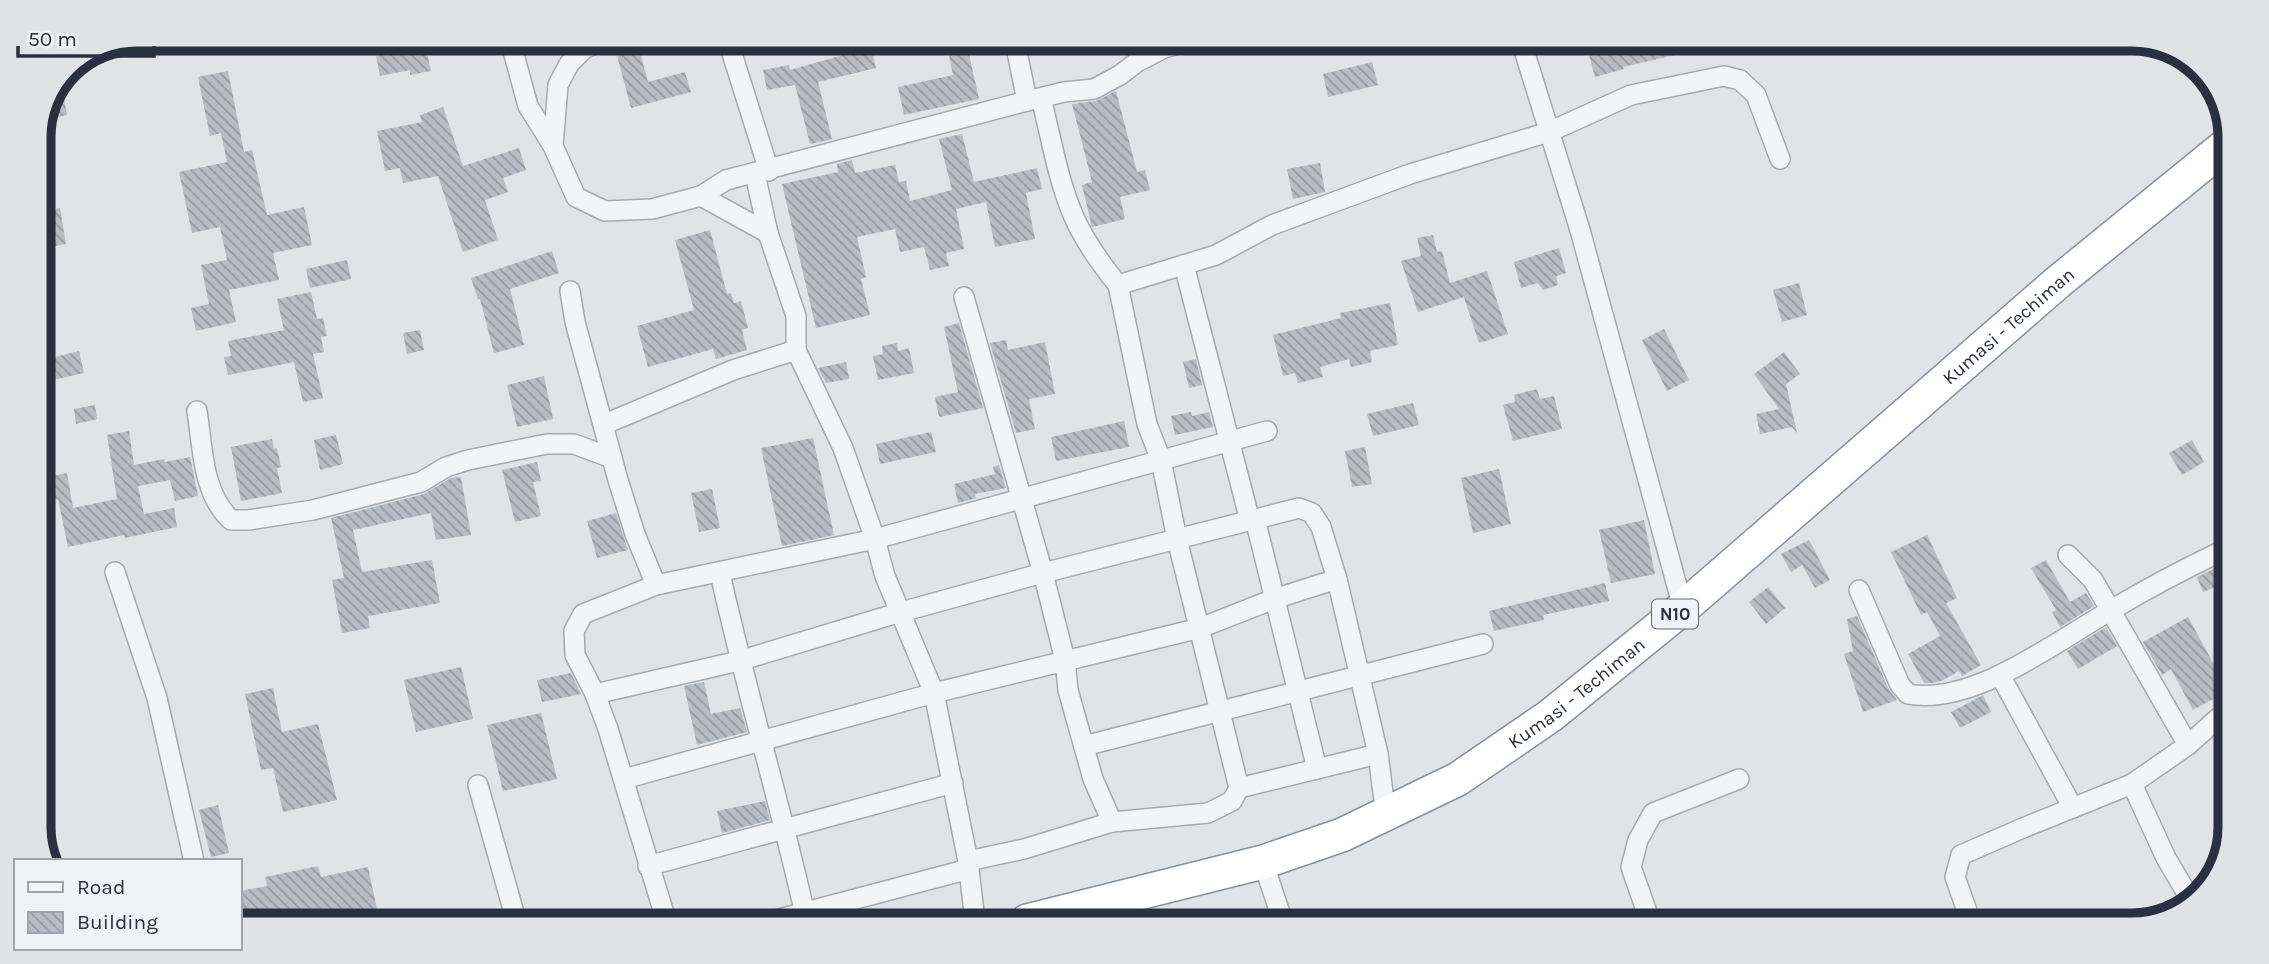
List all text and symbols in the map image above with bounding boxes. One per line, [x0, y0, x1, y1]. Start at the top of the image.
scale bar [18, 14, 154, 58]
text: 50 m [28, 27, 77, 51]
street label: Kumasi - Techiman [1938, 263, 2079, 389]
road number: N10 [1652, 600, 1698, 628]
street label: Kumasi - Techiman [1504, 634, 1650, 753]
legend [14, 859, 242, 950]
text: Road [77, 875, 125, 899]
text: Building [77, 910, 158, 934]

